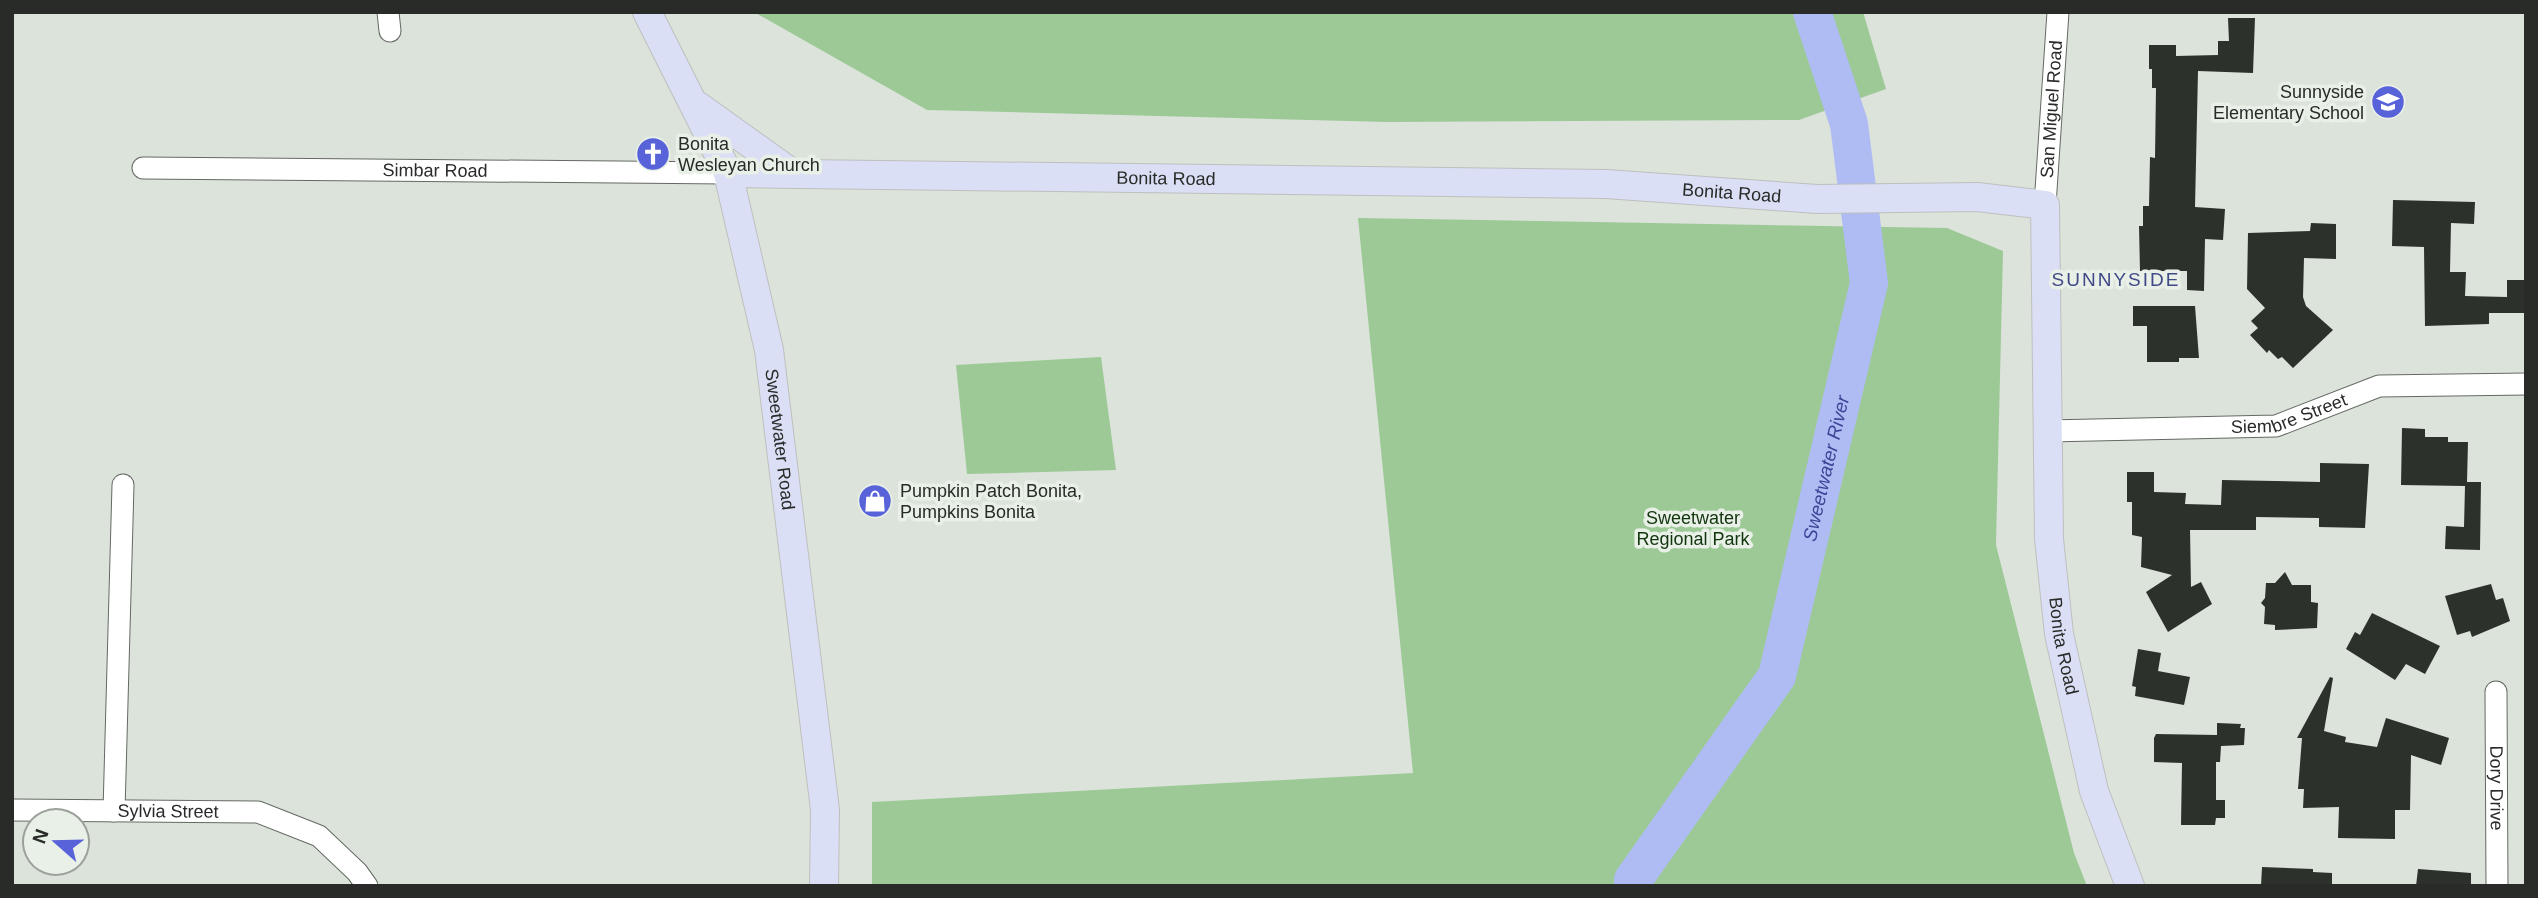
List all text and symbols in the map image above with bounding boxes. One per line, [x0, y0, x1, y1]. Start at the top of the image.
street label: San Miguel Road [2037, 40, 2066, 179]
place label: Sunnyside Elementary School [2213, 82, 2364, 123]
school or university icon: Sunnyside Elementary School [2369, 83, 2407, 121]
place label: Bonita Wesleyan Church [678, 134, 820, 175]
church icon: Bonita Wesleyan Church [634, 135, 672, 173]
street label: Simbar Road [382, 160, 488, 181]
street label: Bonita Road [1116, 168, 1216, 189]
street label: Bonita Road [1681, 179, 1782, 206]
district label: SUNNYSIDE [2052, 269, 2180, 290]
street label: Sweetwater Road [761, 368, 798, 511]
street label: Siembre Street [2231, 390, 2350, 437]
water label: Sweetwater River [1799, 393, 1853, 543]
place label: Pumpkin Patch Bonita, Pumpkins Bonita [900, 481, 1082, 522]
shop icon: Pumpkin Patch Bonita, Pumpkins Bonita [856, 482, 894, 520]
park label: Sweetwater Regional Park [1636, 508, 1751, 549]
street label: Bonita Road [2045, 596, 2082, 697]
street label: Dory Drive [2486, 745, 2507, 831]
street label: Sylvia Street [117, 801, 219, 822]
north arrow [21, 807, 91, 877]
text: N [28, 826, 53, 846]

